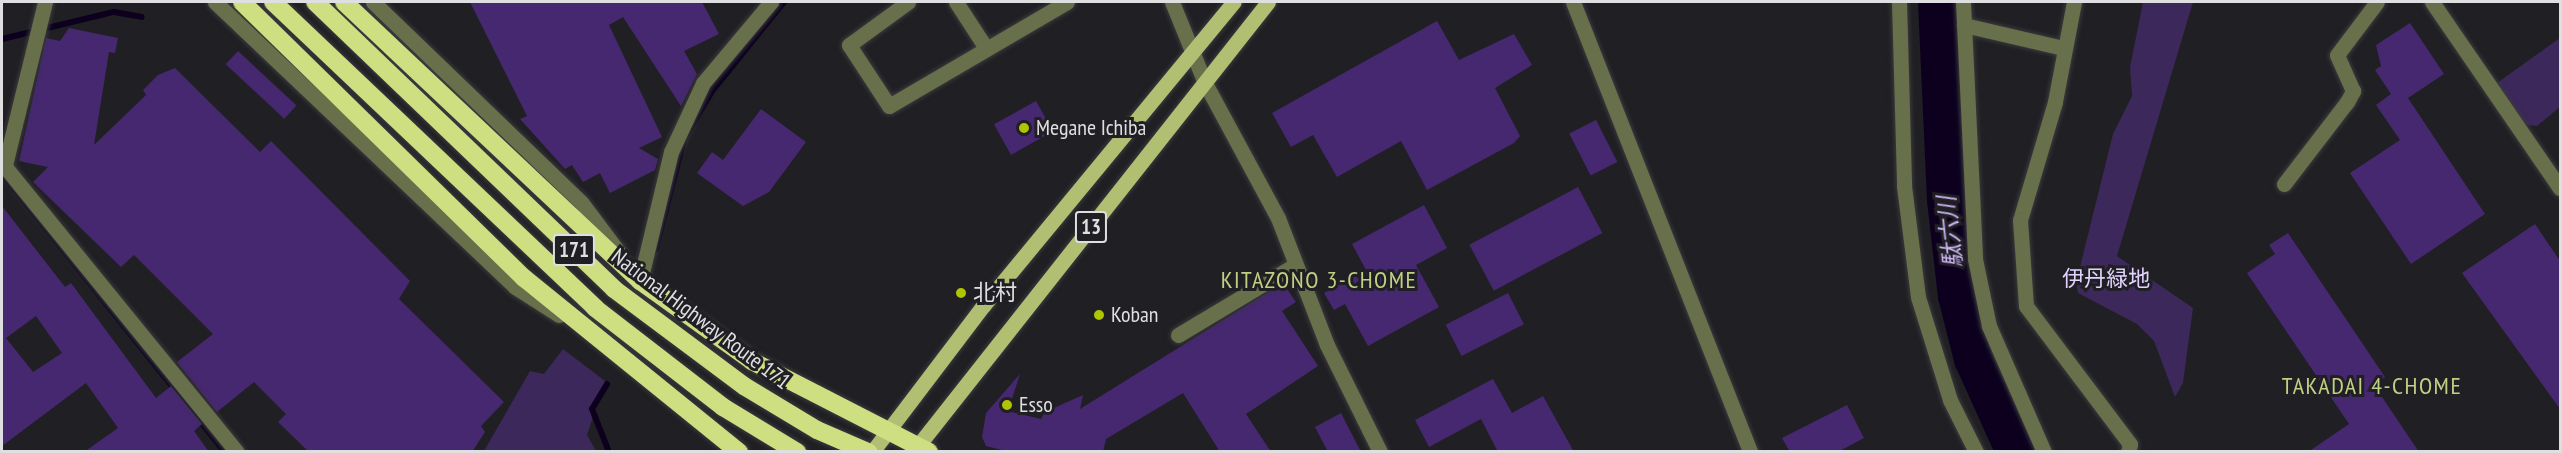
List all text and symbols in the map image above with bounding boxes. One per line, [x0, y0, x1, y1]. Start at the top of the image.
place label: Megane Ichiba [1036, 115, 1146, 141]
marker: Megane Ichiba [1017, 121, 1031, 135]
water label: 駄六川 [1932, 195, 1968, 269]
road number: 13 [1074, 209, 1108, 245]
road number: 171 [552, 232, 596, 268]
street label: National Highway Route 171 [606, 243, 796, 395]
district label: KITAZONO 3-CHOME [1221, 266, 1417, 294]
park label: 伊丹緑地 [2062, 266, 2150, 292]
place label: 北村 [973, 280, 1017, 306]
marker: 北村 [954, 286, 968, 300]
place label: Koban [1111, 302, 1158, 328]
marker: Koban [1092, 308, 1106, 322]
district label: TAKADAI 4-CHOME [2282, 372, 2462, 400]
place label: Esso [1019, 392, 1053, 418]
marker: Esso [1000, 398, 1014, 412]

